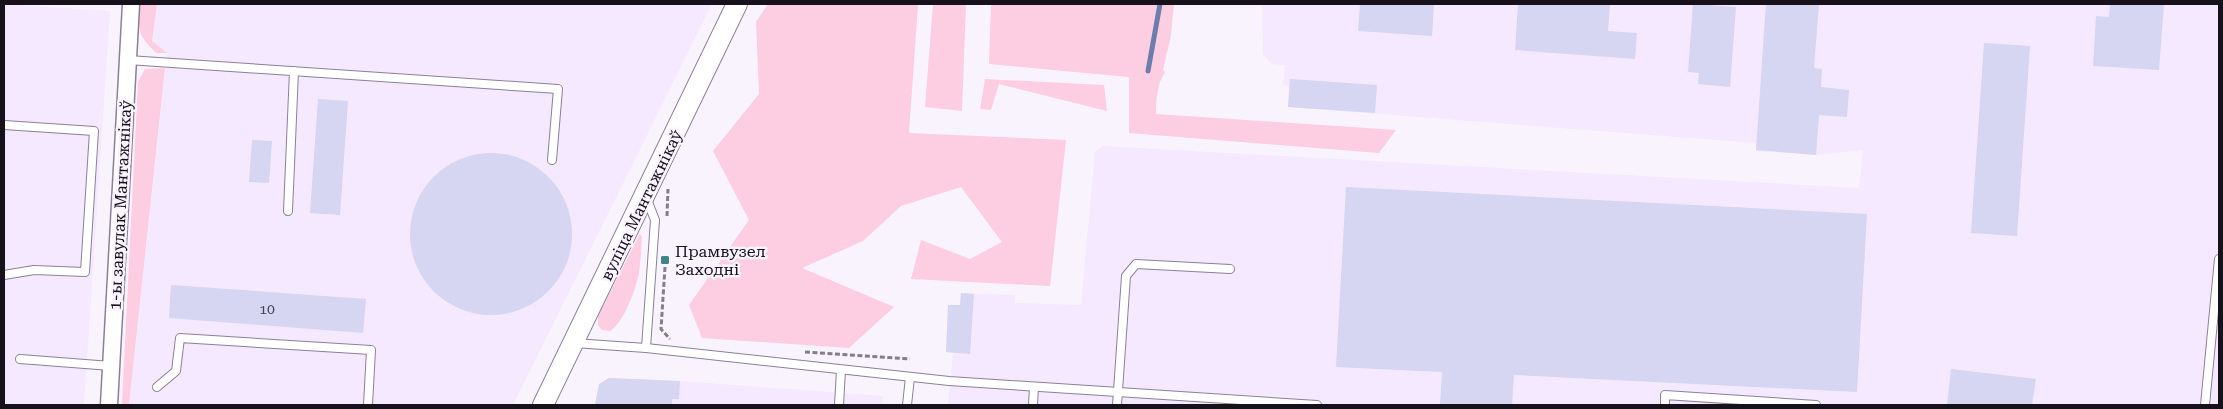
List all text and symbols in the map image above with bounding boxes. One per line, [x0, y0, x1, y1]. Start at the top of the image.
street label: 1-ы завулак Мантажнікаў [106, 99, 136, 311]
street label: вуліца Мантажнікаў [597, 126, 686, 284]
place label: Прамвузел Заходні [675, 242, 766, 279]
marker: Прамвузел Заходні [659, 254, 671, 266]
house number: 10 [259, 301, 275, 317]

